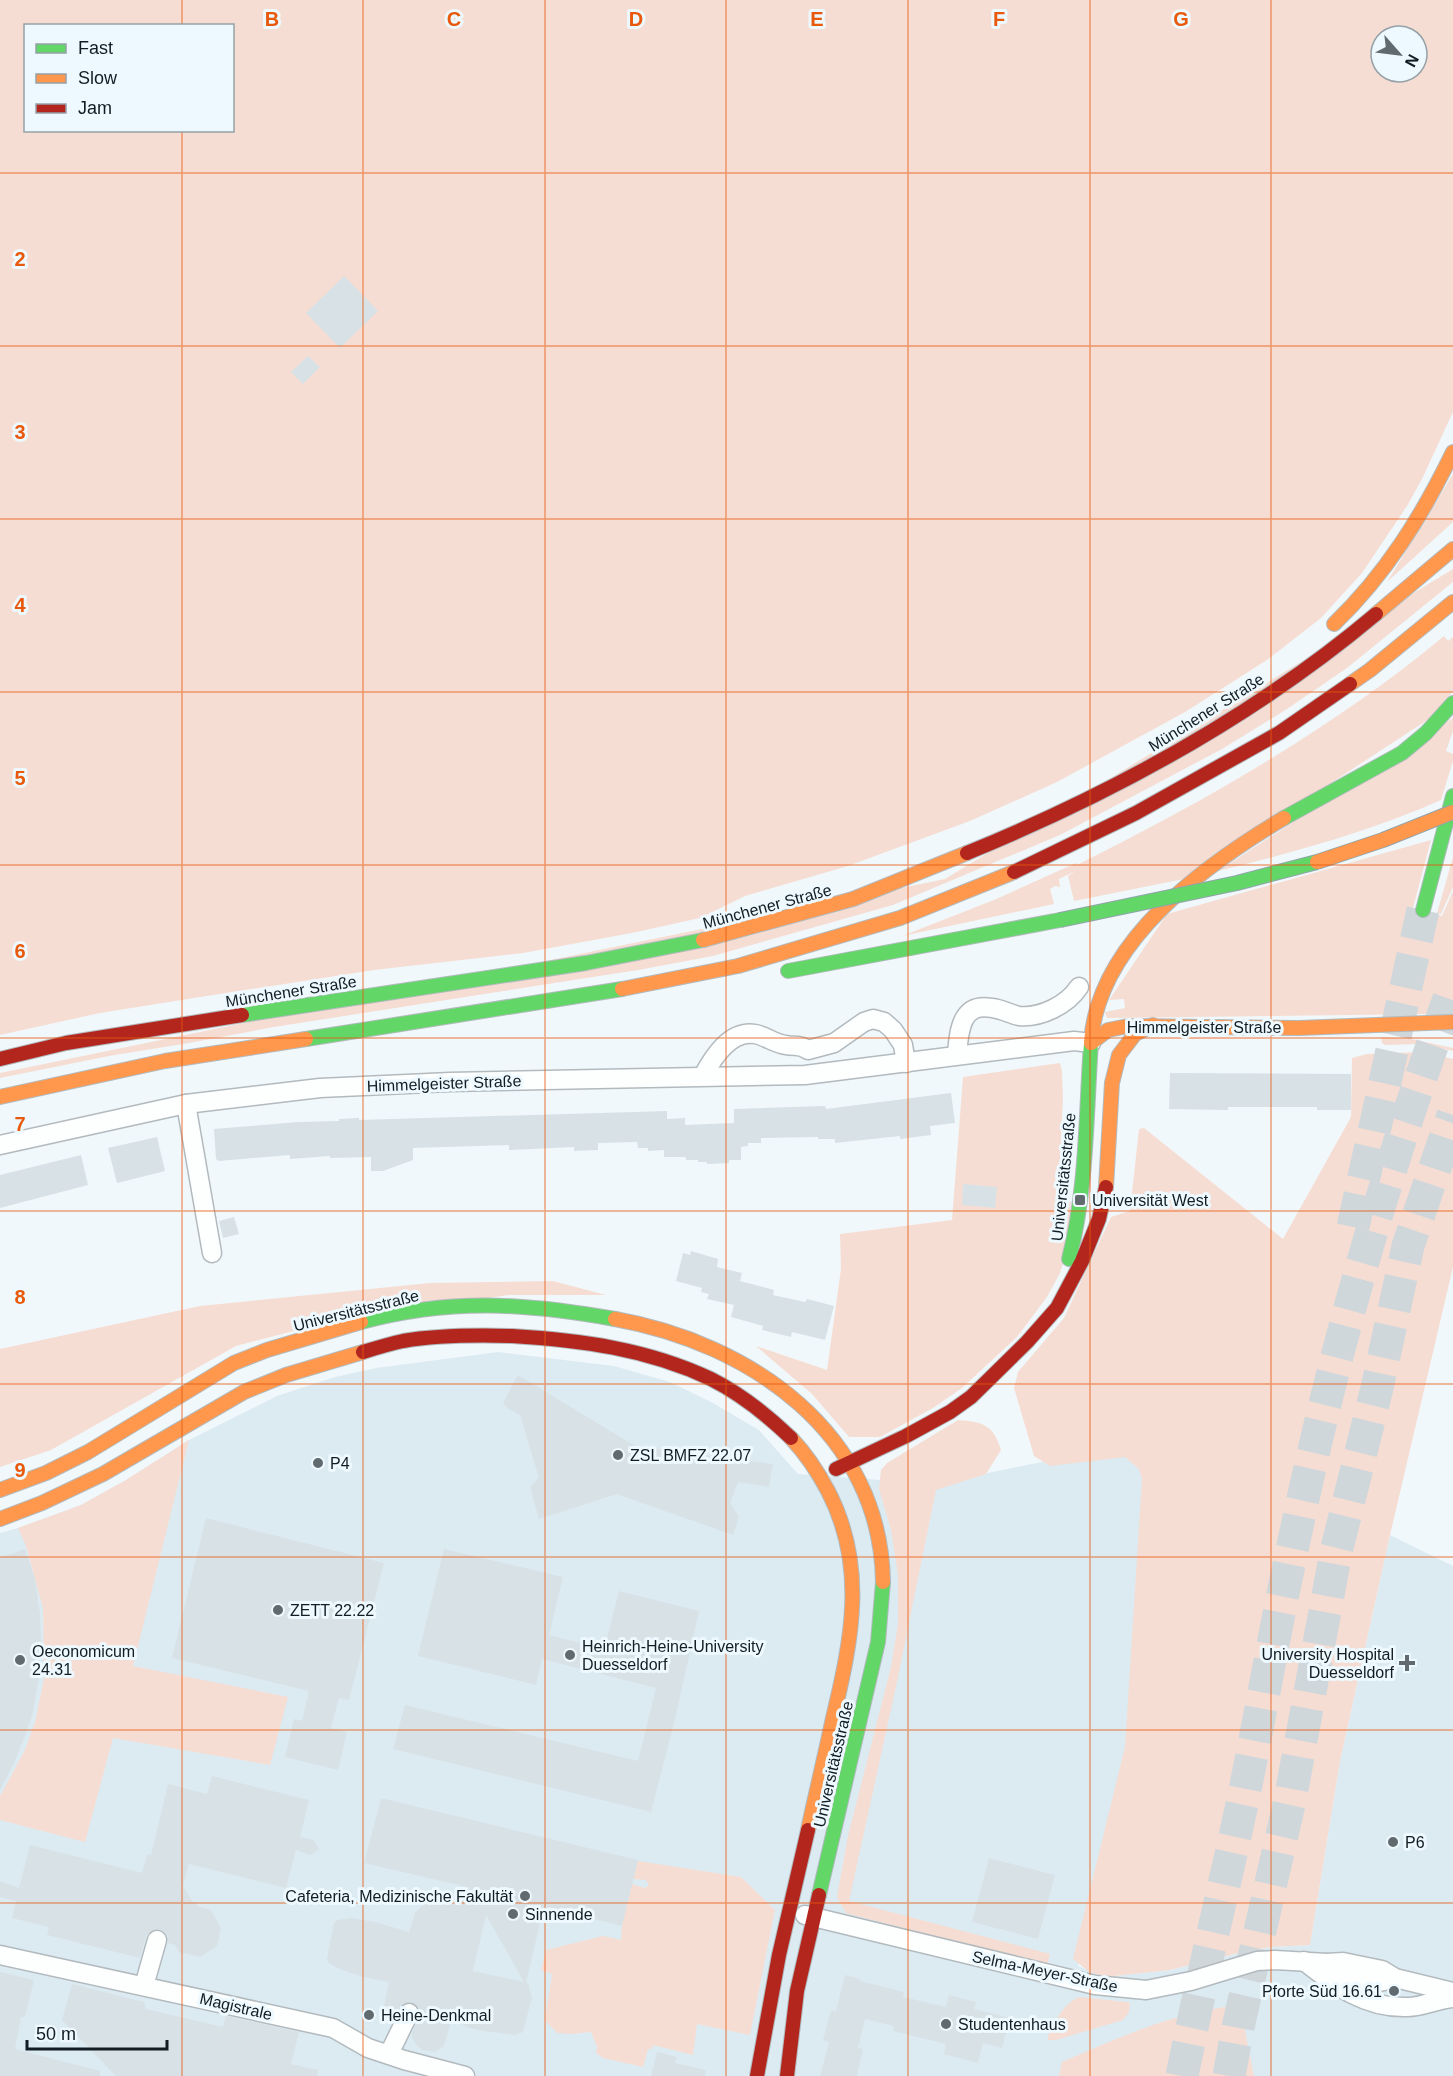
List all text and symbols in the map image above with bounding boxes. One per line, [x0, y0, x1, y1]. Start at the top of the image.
text: B [265, 8, 279, 30]
text: C [447, 8, 461, 30]
text: D [629, 8, 643, 30]
text: E [810, 8, 824, 30]
text: F [993, 8, 1005, 30]
text: G [1173, 8, 1189, 30]
legend [24, 24, 234, 132]
north arrow [1369, 24, 1429, 84]
text: Fast [78, 38, 113, 58]
text: N [1402, 52, 1422, 70]
text: Slow [78, 68, 118, 88]
text: Jam [78, 98, 112, 118]
text: 2 [14, 248, 26, 270]
text: 3 [14, 421, 26, 443]
text: 4 [14, 594, 26, 616]
street label: Münchener Straße [1146, 670, 1267, 755]
text: 5 [14, 767, 26, 789]
street label: Münchener Straße [701, 881, 833, 932]
text: 6 [14, 940, 26, 962]
street label: Münchener Straße [224, 973, 358, 1010]
street label: Himmelgeister Straße [1127, 1019, 1281, 1036]
street label: Himmelgeister Straße [366, 1072, 522, 1095]
street label: Universitätsstraße [1048, 1112, 1079, 1242]
text: 7 [14, 1113, 26, 1135]
place label: Universität West [1092, 1192, 1209, 1209]
marker: Universität West [1073, 1193, 1087, 1207]
text: 8 [14, 1286, 26, 1308]
street label: Universitätsstraße [292, 1287, 421, 1334]
place label: ZSL BMFZ 22.07 [630, 1447, 751, 1464]
marker: ZSL BMFZ 22.07 [611, 1448, 625, 1462]
place label: P4 [330, 1455, 350, 1472]
marker: P4 [311, 1456, 325, 1470]
text: 9 [14, 1459, 26, 1481]
place label: ZETT 22.22 [290, 1602, 374, 1619]
marker: ZETT 22.22 [271, 1603, 285, 1617]
place label: Heinrich-Heine-University Duesseldorf [582, 1638, 763, 1673]
place label: Oeconomicum 24.31 [32, 1643, 135, 1678]
place label: University Hospital Duesseldorf [1262, 1646, 1395, 1681]
marker: Heinrich-Heine-University Duesseldorf [563, 1648, 577, 1662]
marker: Oeconomicum 24.31 [13, 1653, 27, 1667]
marker: University Hospital Duesseldorf [1398, 1654, 1416, 1672]
street label: Universitätsstraße [811, 1699, 856, 1829]
place label: P6 [1405, 1834, 1425, 1851]
marker: P6 [1386, 1835, 1400, 1849]
place label: Cafeteria, Medizinische Fakultät [285, 1888, 514, 1905]
marker: Cafeteria, Medizinische Fakultät [518, 1889, 532, 1903]
place label: Sinnende [525, 1906, 593, 1923]
marker: Sinnende [506, 1907, 520, 1921]
street label: Selma-Meyer-Straße [971, 1948, 1119, 1995]
place label: Pforte Süd 16.61 [1262, 1983, 1382, 2000]
marker: Pforte Süd 16.61 [1387, 1984, 1401, 1998]
street label: Magistrale [198, 1990, 274, 2023]
place label: Heine-Denkmal [381, 2007, 491, 2024]
marker: Heine-Denkmal [362, 2008, 376, 2022]
scale bar [27, 2013, 166, 2051]
place label: Studentenhaus [958, 2016, 1066, 2033]
marker: Studentenhaus [939, 2017, 953, 2031]
text: 50 m [36, 2024, 76, 2044]

